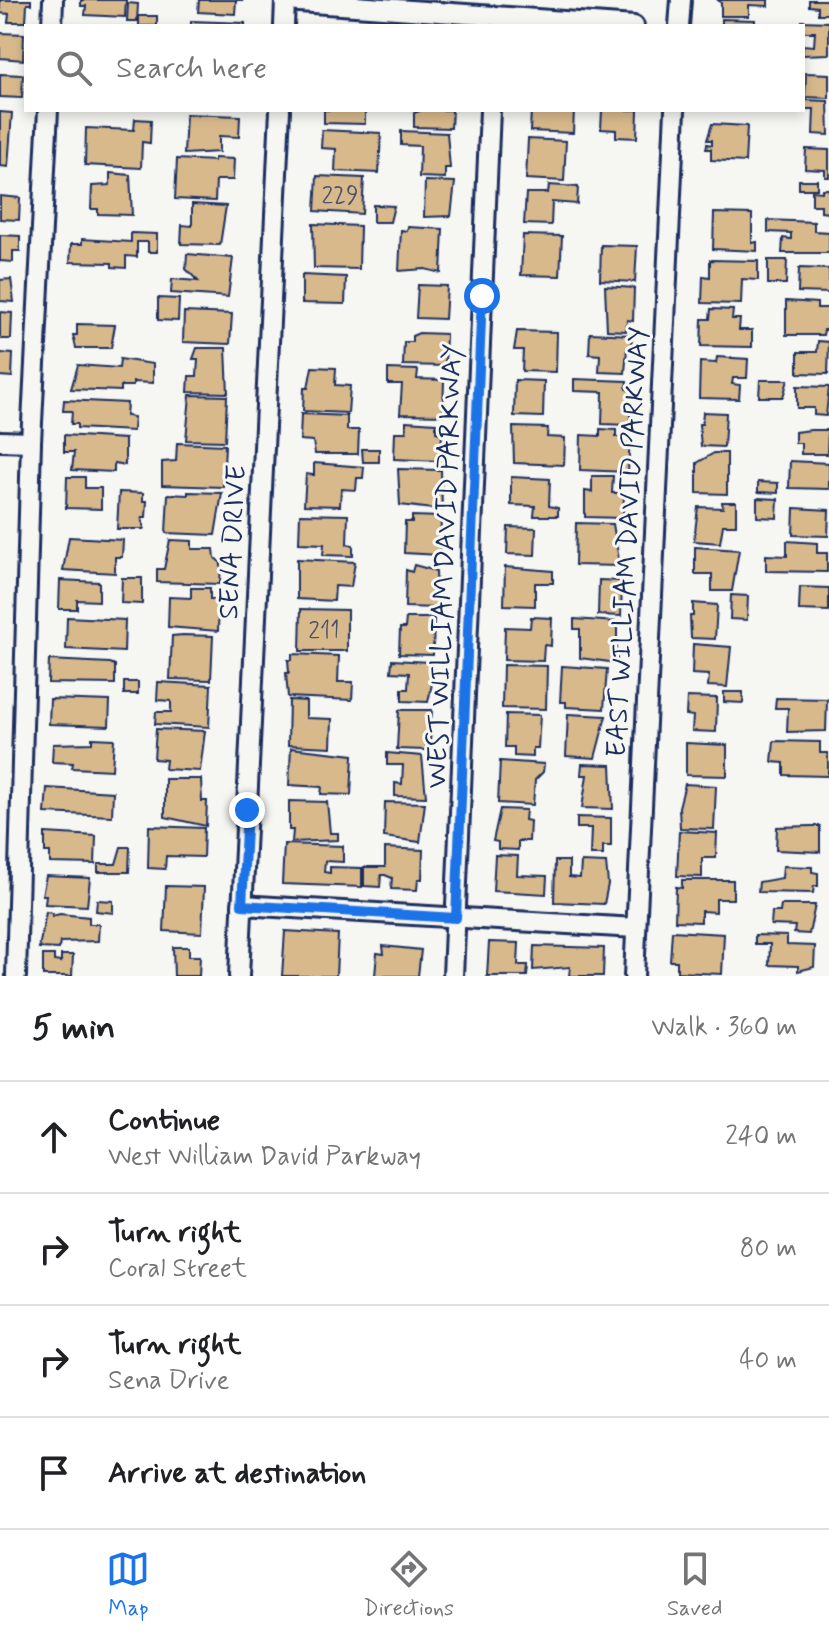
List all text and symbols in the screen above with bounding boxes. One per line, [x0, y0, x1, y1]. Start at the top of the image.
search box [24, 24, 805, 112]
icon: search [52, 46, 96, 90]
text: Search here [116, 49, 267, 88]
house number: 229 [321, 181, 359, 212]
route start [464, 278, 500, 314]
street label: EAST WILLIAM DAVID PARKWAY [599, 326, 658, 758]
street label: WEST WILLIAM DAVID PARKWAY [419, 343, 472, 789]
street label: SENA DRIVE [211, 464, 256, 620]
house number: 211 [308, 616, 340, 647]
route end [229, 792, 265, 828]
text: 5 min [32, 1006, 115, 1051]
text: Walk · 360 m [651, 1011, 797, 1045]
text: Continue [108, 1101, 220, 1140]
icon: ahead [32, 1115, 76, 1159]
text: 240 m [725, 1120, 797, 1154]
text: West William David Parkway [108, 1140, 421, 1174]
text: Turn right [108, 1213, 241, 1252]
icon: right [32, 1227, 76, 1271]
text: 80 m [740, 1232, 797, 1266]
text: Coral Street [108, 1252, 247, 1286]
text: Turn right [108, 1325, 241, 1364]
icon: right [32, 1339, 76, 1383]
text: 40 m [739, 1344, 797, 1378]
text: Sena Drive [108, 1364, 229, 1398]
icon: arrive [32, 1451, 76, 1495]
text: Arrive at destination [108, 1454, 366, 1493]
tab: Map [106, 1547, 150, 1623]
tab: Directions [363, 1547, 454, 1623]
tab: Saved [667, 1547, 722, 1623]

